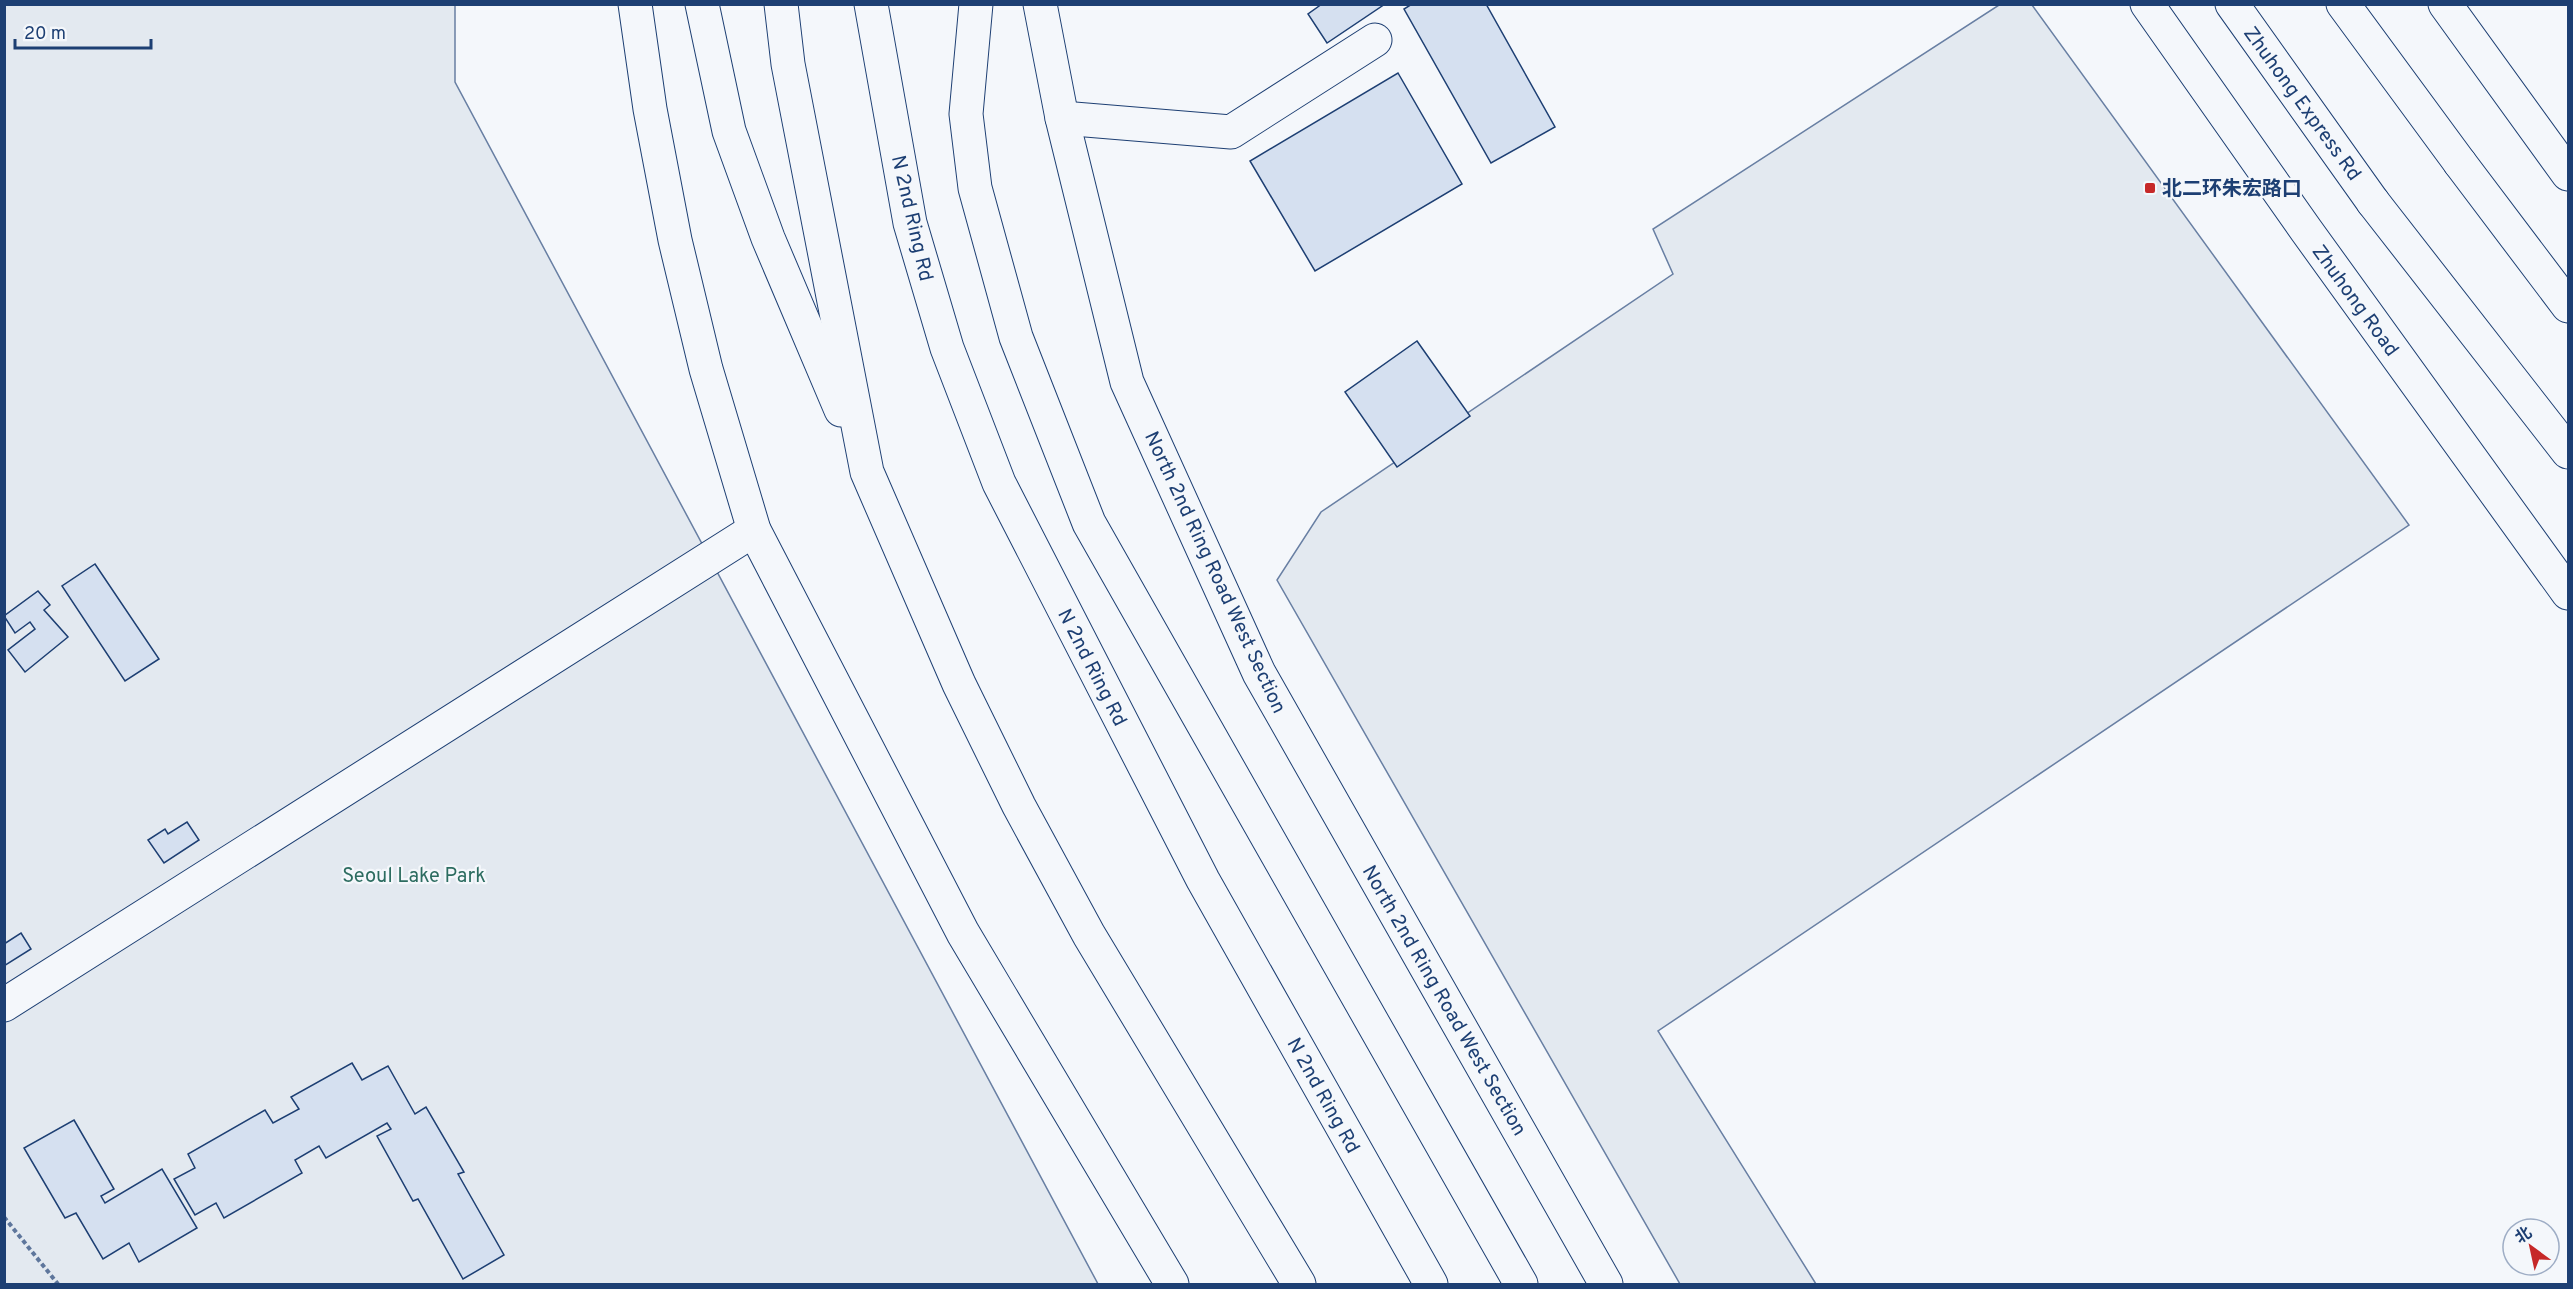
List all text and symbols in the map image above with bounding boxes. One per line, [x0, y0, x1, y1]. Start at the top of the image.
scale bar [15, 12, 152, 50]
street label: Zhuhong Express Rd [2237, 22, 2366, 187]
text: 20 m [24, 23, 66, 46]
street label: N 2nd Ring Rd [884, 153, 938, 284]
place label: 北二环朱宏路口 [2162, 177, 2302, 203]
marker: 北二环朱宏路口 [2143, 181, 2157, 195]
street label: Zhuhong Road [2305, 240, 2404, 362]
street label: North 2nd Ring Road West Section [1137, 428, 1291, 718]
street label: N 2nd Ring Rd [1050, 605, 1132, 731]
street label: North 2nd Ring Road West Section [1355, 861, 1532, 1141]
park label: Seoul Lake Park [342, 864, 486, 890]
street label: N 2nd Ring Rd [1280, 1033, 1365, 1158]
north arrow [2501, 1217, 2561, 1277]
text: 北 [2512, 1223, 2536, 1249]

